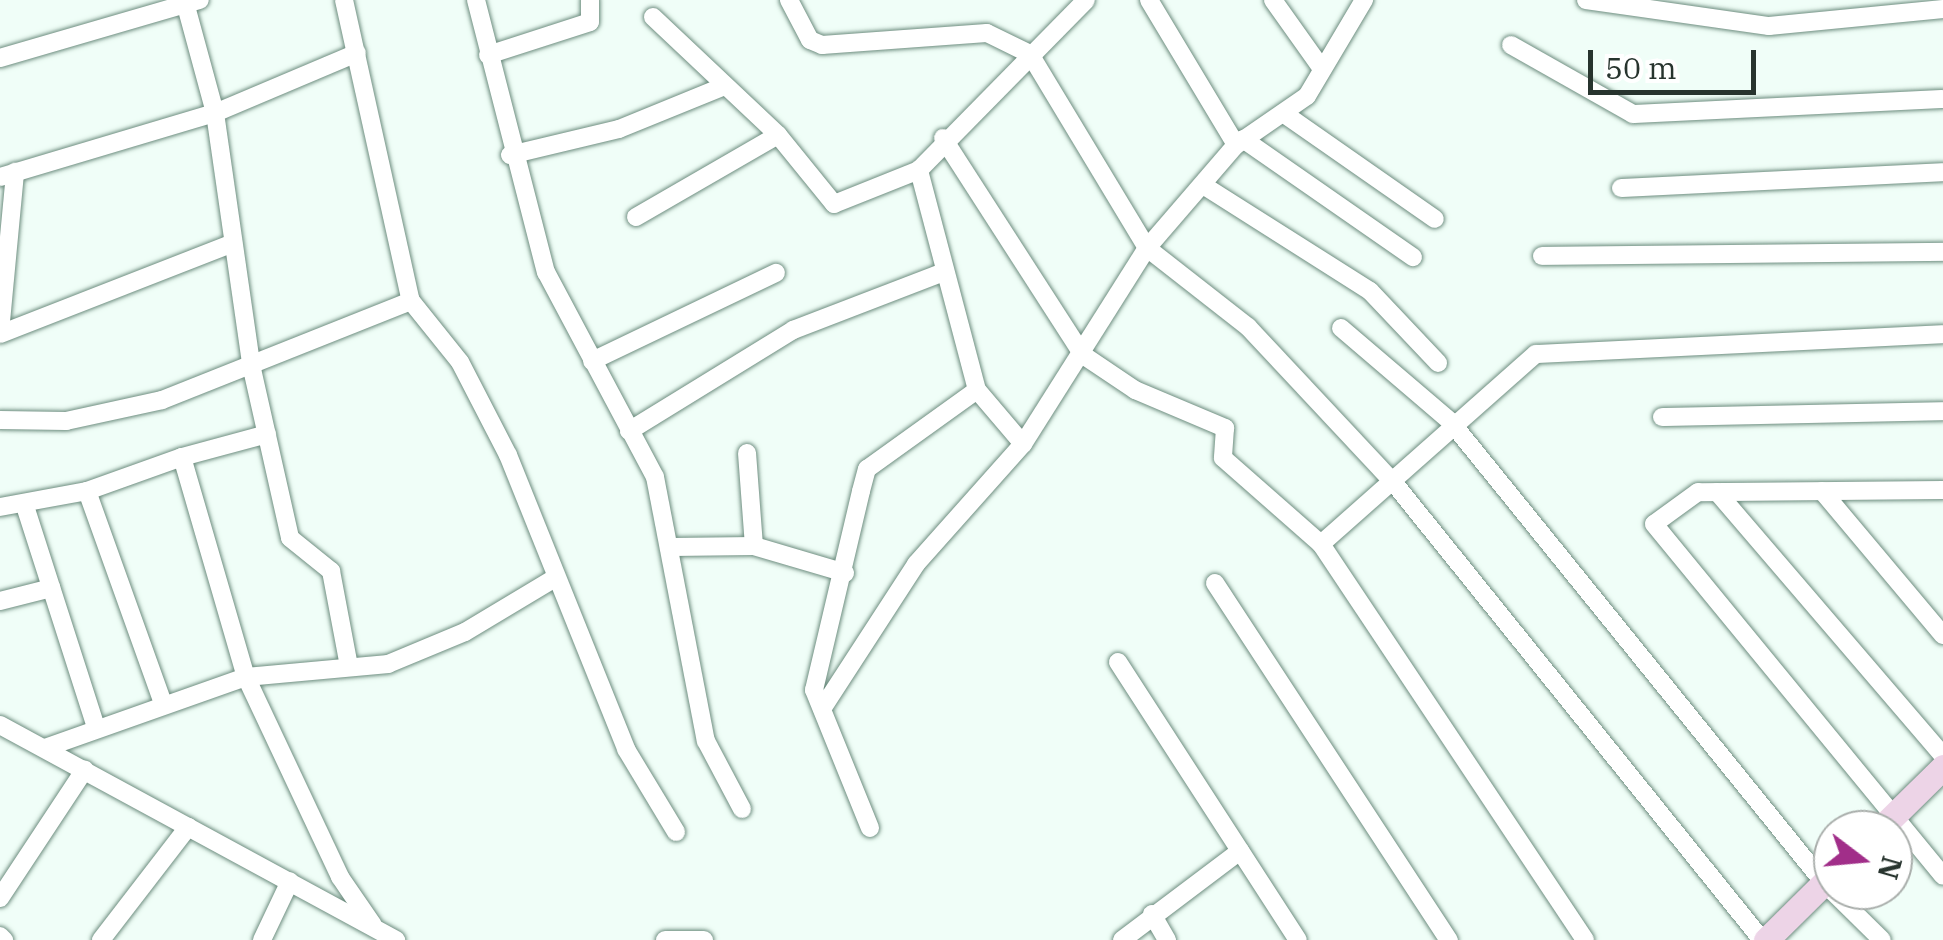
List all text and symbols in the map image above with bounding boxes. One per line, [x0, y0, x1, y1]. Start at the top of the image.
scale bar [1593, 30, 1760, 92]
text: 50 m [1605, 48, 1677, 87]
north arrow [1813, 810, 1913, 910]
text: N [1870, 852, 1911, 884]

